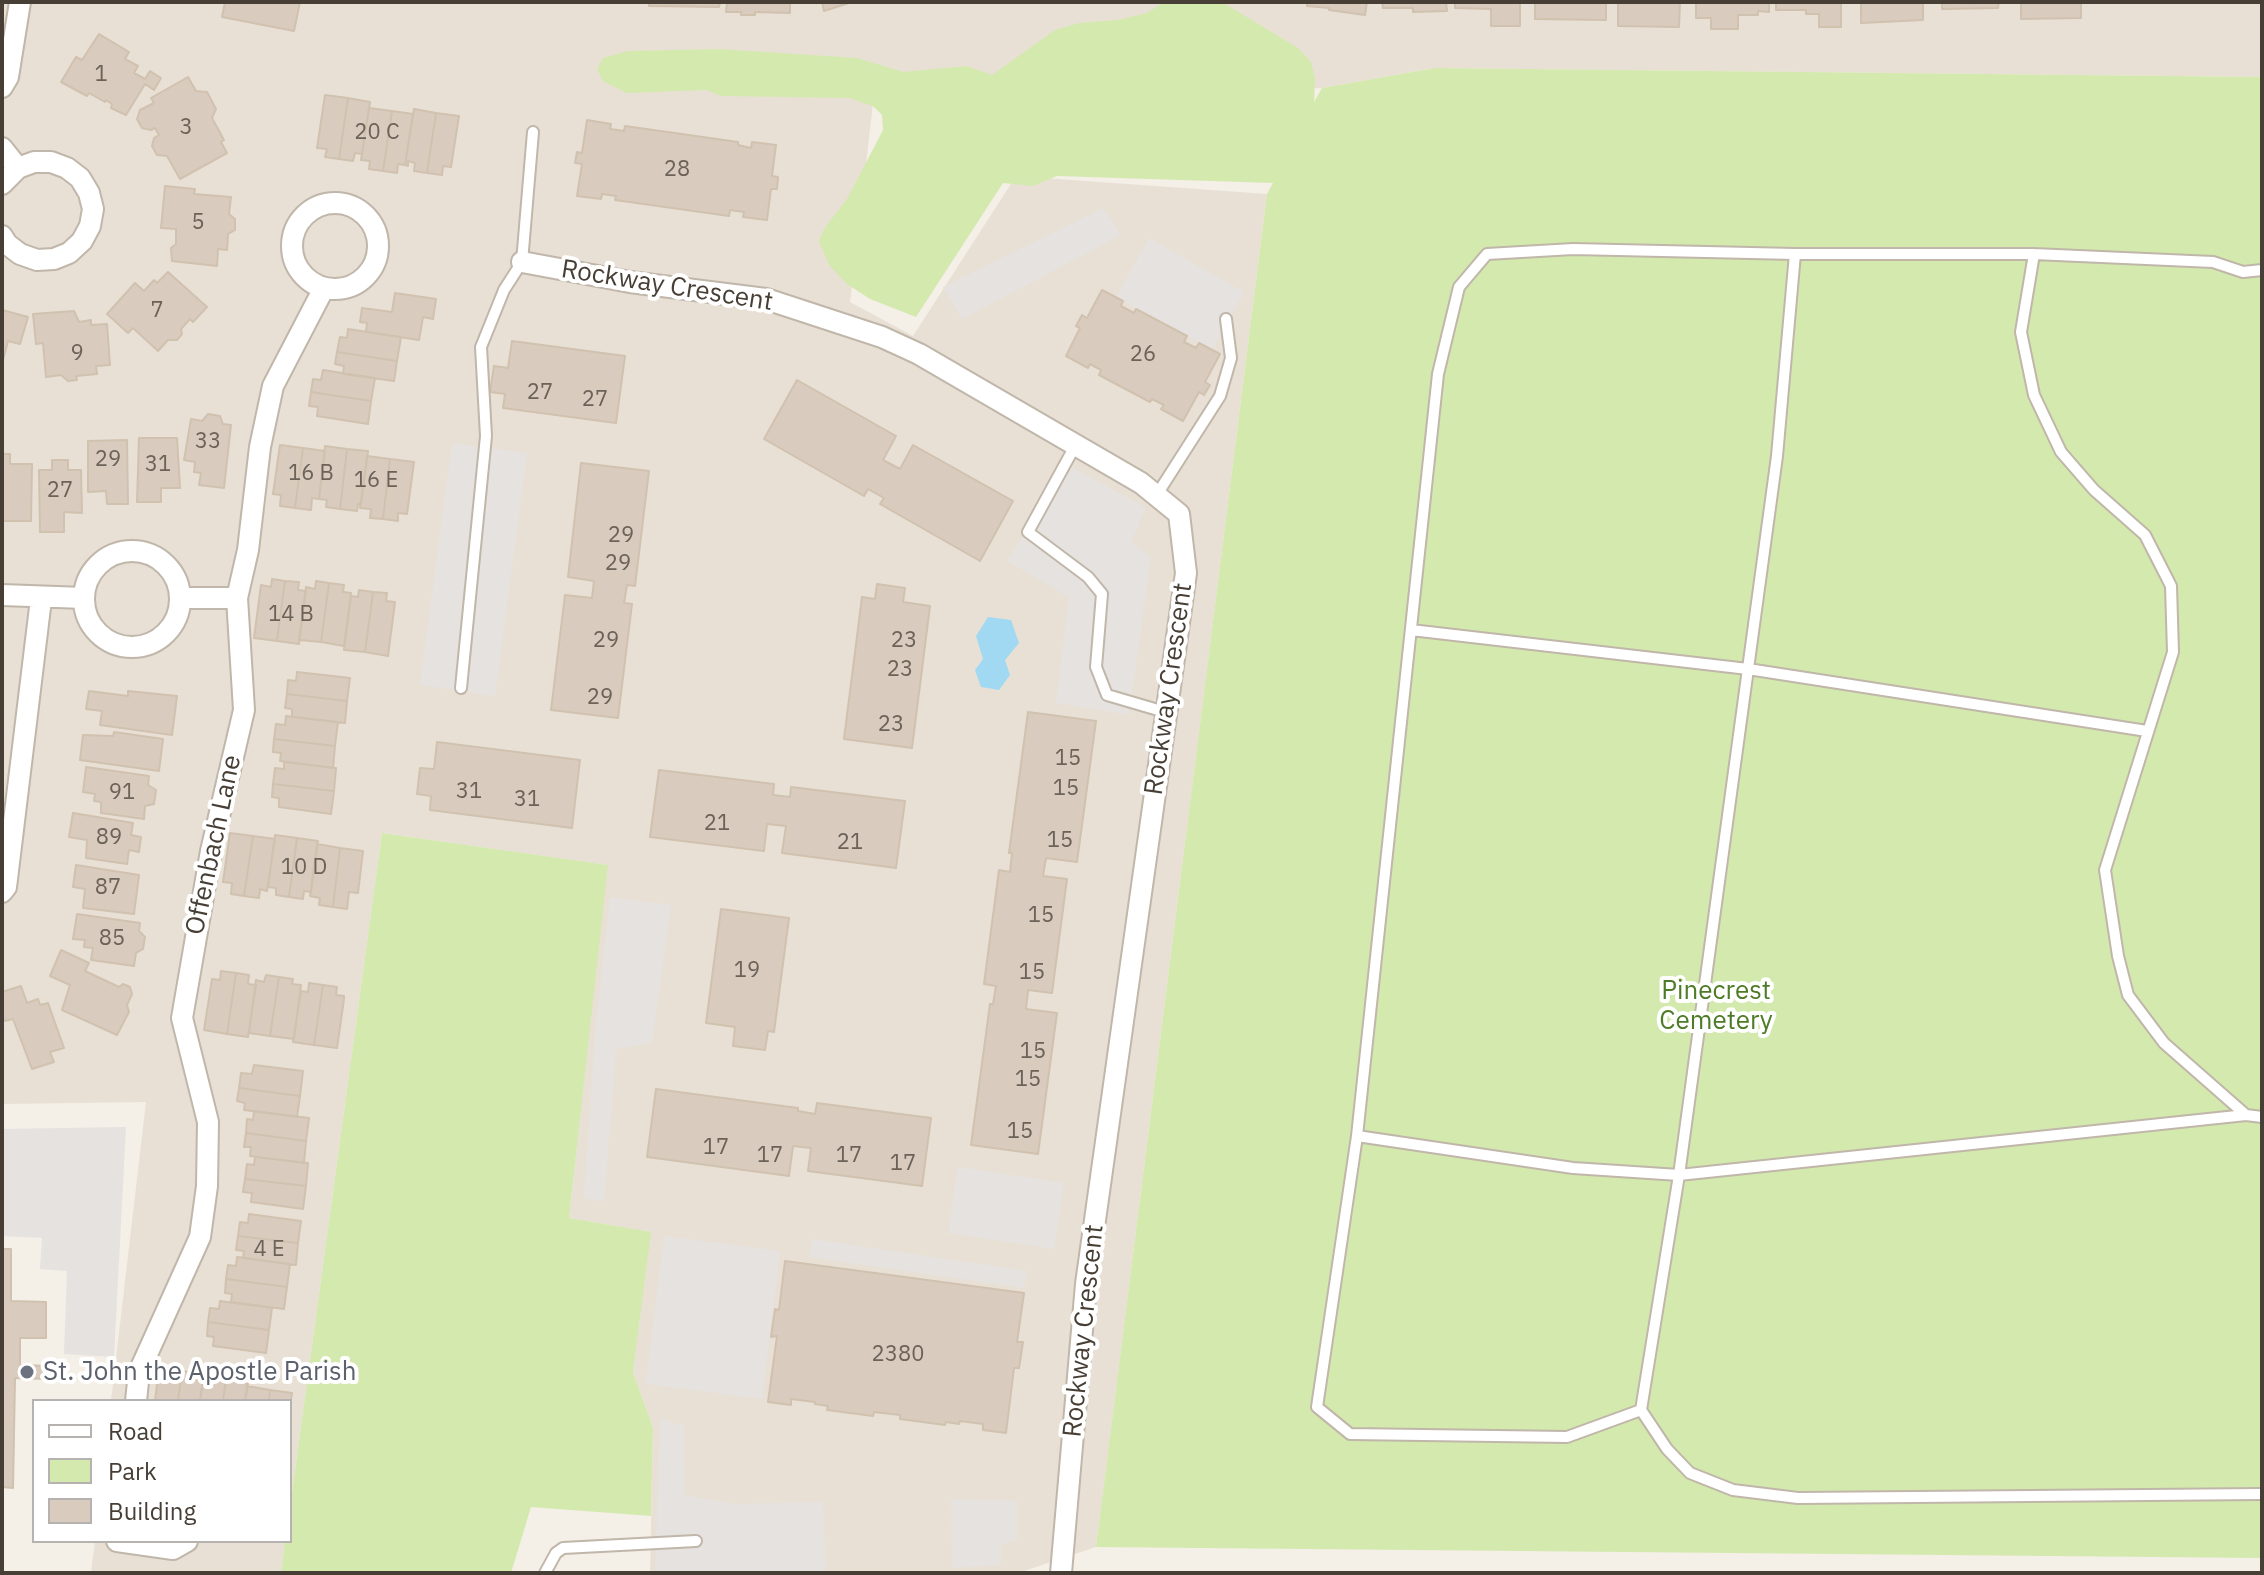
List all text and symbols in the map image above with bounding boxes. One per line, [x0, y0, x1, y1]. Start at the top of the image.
house number: 1 [94, 62, 108, 88]
house number: 3 [179, 115, 193, 141]
house number: 20 C [354, 120, 400, 146]
house number: 28 [664, 157, 690, 183]
house number: 5 [191, 210, 205, 236]
street label: Rockway Crescent [559, 254, 775, 318]
house number: 7 [150, 298, 164, 324]
house number: 9 [70, 341, 84, 367]
house number: 26 [1130, 342, 1156, 368]
house number: 27 [527, 380, 553, 406]
house number: 27 [582, 387, 608, 413]
house number: 33 [195, 429, 221, 455]
house number: 29 [95, 447, 121, 473]
house number: 31 [145, 452, 171, 478]
house number: 16 B [288, 461, 334, 487]
house number: 16 E [354, 468, 398, 494]
house number: 27 [47, 478, 73, 504]
house number: 29 [608, 523, 634, 549]
house number: 29 [605, 551, 631, 577]
street label: Rockway Crescent [1139, 581, 1199, 797]
house number: 14 B [268, 602, 314, 628]
house number: 29 [593, 628, 619, 654]
house number: 23 [891, 628, 917, 654]
house number: 23 [887, 657, 913, 683]
house number: 29 [587, 685, 613, 711]
house number: 23 [878, 712, 904, 738]
house number: 15 [1055, 746, 1081, 772]
street label: Offenbach Lane [180, 752, 248, 938]
house number: 15 [1053, 776, 1079, 802]
house number: 31 [456, 779, 482, 805]
house number: 91 [109, 780, 135, 806]
house number: 31 [514, 787, 540, 813]
house number: 21 [704, 811, 730, 837]
house number: 89 [96, 825, 122, 851]
house number: 15 [1047, 828, 1073, 854]
house number: 21 [837, 830, 863, 856]
house number: 10 D [281, 855, 327, 881]
house number: 87 [95, 875, 121, 901]
house number: 15 [1028, 903, 1054, 929]
house number: 85 [99, 926, 125, 952]
house number: 19 [734, 958, 760, 984]
house number: 15 [1019, 960, 1045, 986]
park label: Pinecrest Cemetery [1659, 975, 1773, 1036]
house number: 15 [1020, 1039, 1046, 1065]
house number: 15 [1015, 1067, 1041, 1093]
house number: 15 [1007, 1119, 1033, 1145]
house number: 17 [703, 1135, 729, 1161]
house number: 17 [757, 1143, 783, 1169]
house number: 17 [836, 1143, 862, 1169]
house number: 17 [890, 1151, 916, 1177]
street label: Rockway Crescent [1057, 1223, 1111, 1439]
house number: 4 E [253, 1237, 285, 1263]
house number: 2380 [872, 1342, 924, 1368]
place label: St. John the Apostle Parish [43, 1356, 356, 1388]
marker: St. John the Apostle Parish [18, 1363, 36, 1381]
legend [32, 1399, 292, 1543]
text: Road [108, 1415, 163, 1447]
text: Park [108, 1455, 157, 1487]
text: Building [108, 1495, 196, 1527]

